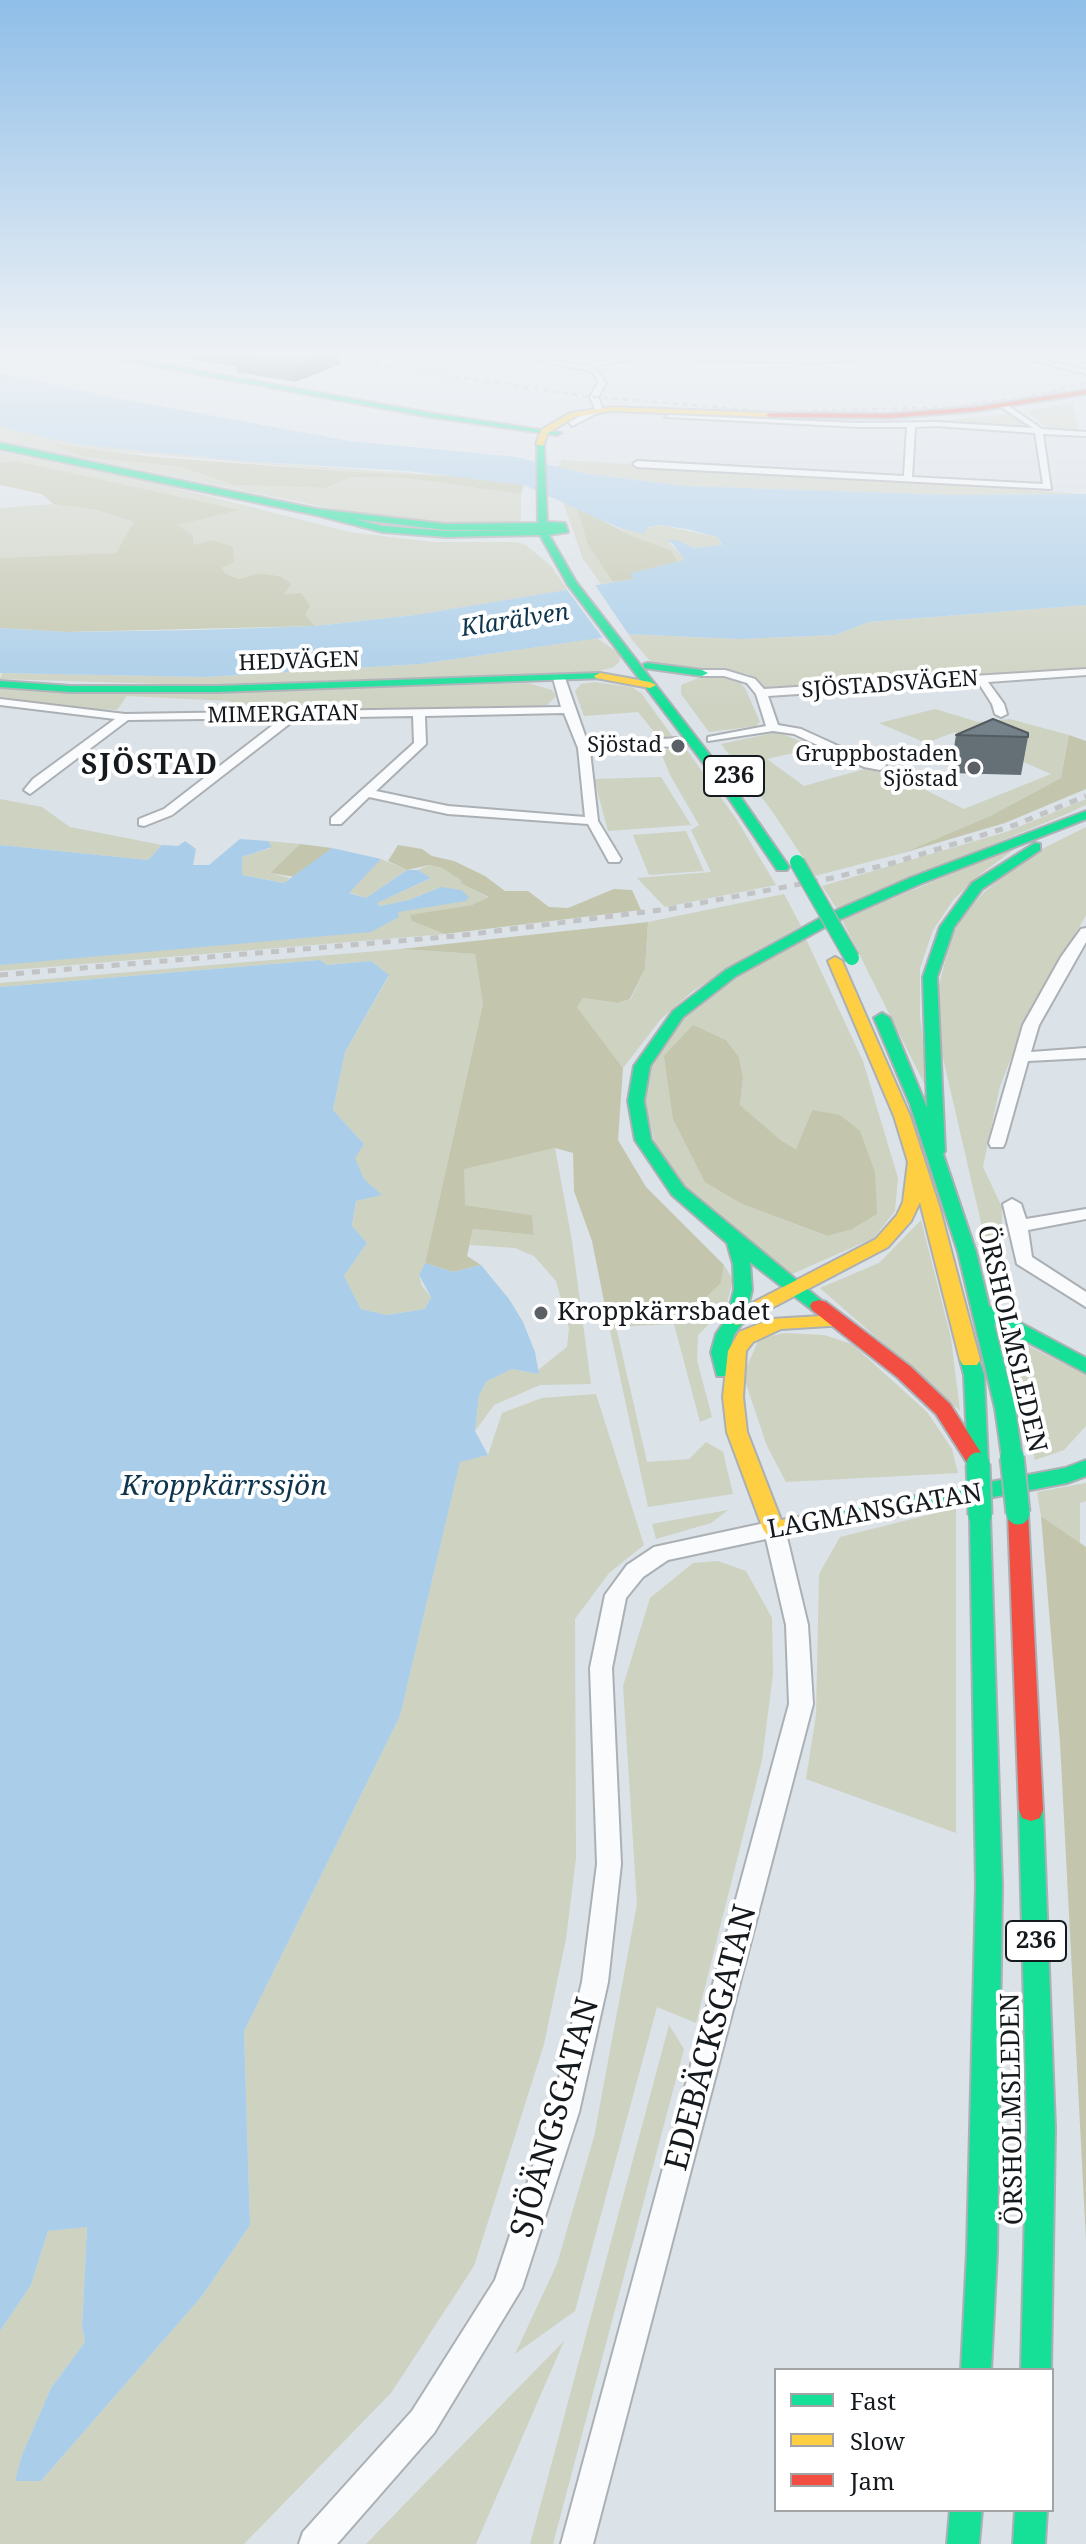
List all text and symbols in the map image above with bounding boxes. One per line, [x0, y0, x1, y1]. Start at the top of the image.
water label: Klarälven [459, 598, 571, 644]
street label: HEDVÄGEN [238, 647, 360, 677]
street label: SJÖSTADSVÄGEN [801, 666, 979, 704]
street label: MIMERGATAN [207, 700, 359, 730]
place label: Sjöstad [587, 733, 662, 759]
marker: Sjöstad [669, 737, 687, 755]
place label: Gruppbostaden Sjöstad [795, 742, 958, 794]
district label: SJÖSTAD [81, 749, 219, 783]
road number: 236 [704, 756, 764, 796]
marker: Gruppbostaden Sjöstad [965, 759, 983, 777]
street label: ÖRSHOLMSLEDEN [970, 1222, 1052, 1456]
place label: Kroppkärrsbadet [557, 1297, 770, 1329]
marker: Kroppkärrsbadet [532, 1304, 550, 1322]
water label: Kroppkärrssjön [121, 1470, 327, 1504]
street label: LAGMANSGATAN [765, 1478, 985, 1546]
street label: EDEBÄCKSGATAN [658, 1901, 766, 2175]
road number: 236 [1006, 1921, 1066, 1961]
street label: ÖRSHOLMSLEDEN [995, 1993, 1031, 2225]
street label: SJÖÄNGSGATAN [503, 1994, 609, 2242]
legend [774, 2368, 1054, 2512]
text: Fast [850, 2384, 896, 2417]
text: Slow [850, 2424, 905, 2457]
text: Jam [850, 2464, 895, 2497]

